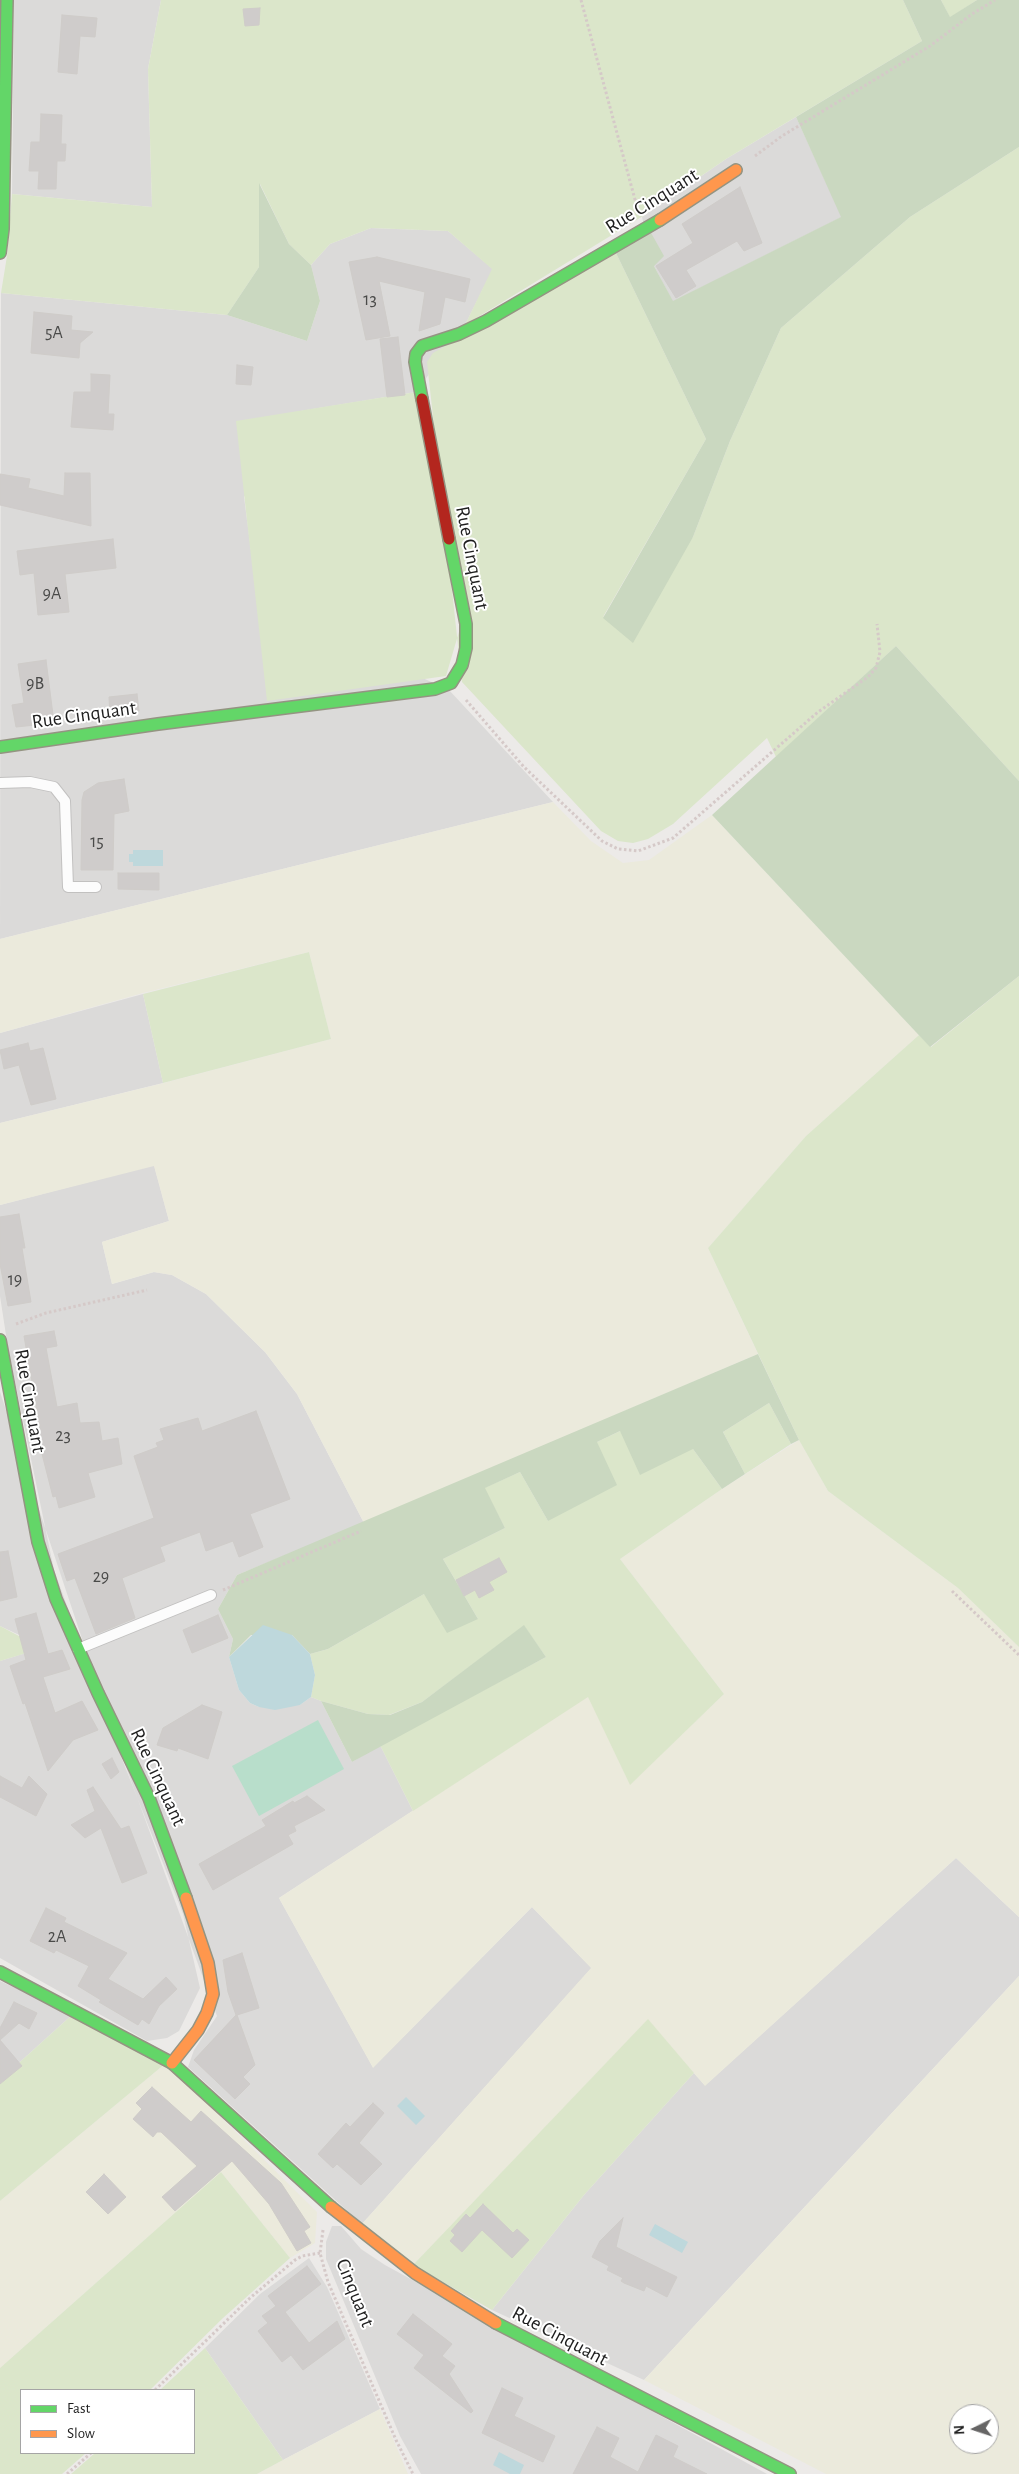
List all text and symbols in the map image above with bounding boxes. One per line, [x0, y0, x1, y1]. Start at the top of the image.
street label: Rue Cinquant [601, 163, 703, 239]
house number: 13 [363, 289, 377, 311]
house number: 5A [45, 322, 63, 344]
street label: Rue Cinquant [450, 504, 494, 612]
house number: 9A [43, 583, 61, 605]
house number: 9B [26, 673, 44, 695]
street label: Rue Cinquant [30, 696, 138, 734]
house number: 15 [90, 831, 104, 853]
house number: 19 [8, 1269, 22, 1291]
street label: Rue Cinquant [9, 1347, 51, 1455]
house number: 23 [55, 1425, 71, 1447]
house number: 29 [93, 1566, 109, 1588]
street label: Rue Cinquant [125, 1724, 191, 1830]
house number: 2A [48, 1926, 66, 1948]
street label: Cinquant [330, 2255, 380, 2331]
street label: Rue Cinquant [508, 2301, 612, 2371]
legend [20, 2389, 195, 2454]
text: Fast [67, 2401, 90, 2416]
north arrow [949, 2404, 999, 2454]
text: N [953, 2425, 967, 2435]
text: Slow [67, 2426, 95, 2441]

